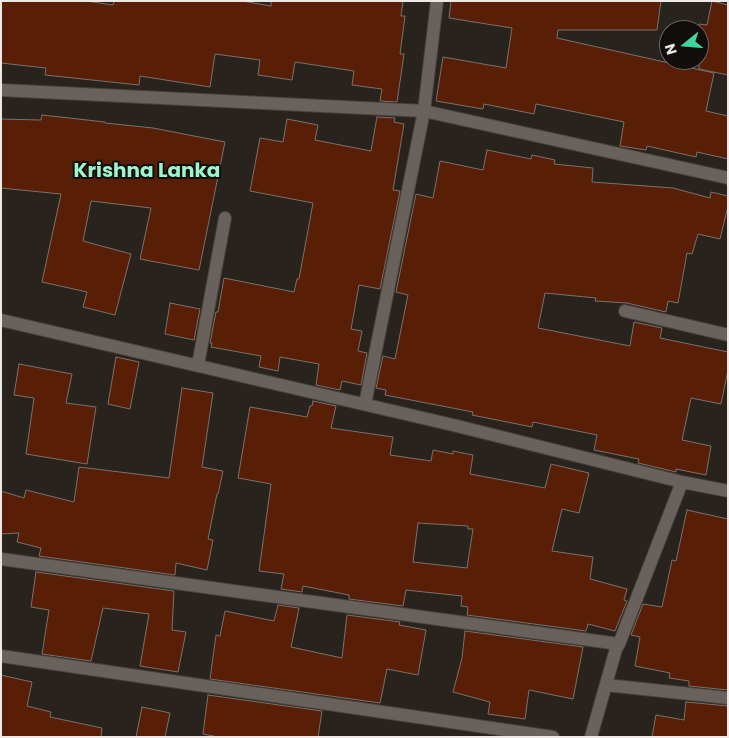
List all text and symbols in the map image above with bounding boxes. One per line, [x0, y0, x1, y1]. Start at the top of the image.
north arrow [659, 20, 709, 70]
text: N [660, 41, 682, 57]
district label: Krishna Lanka [74, 160, 220, 184]

